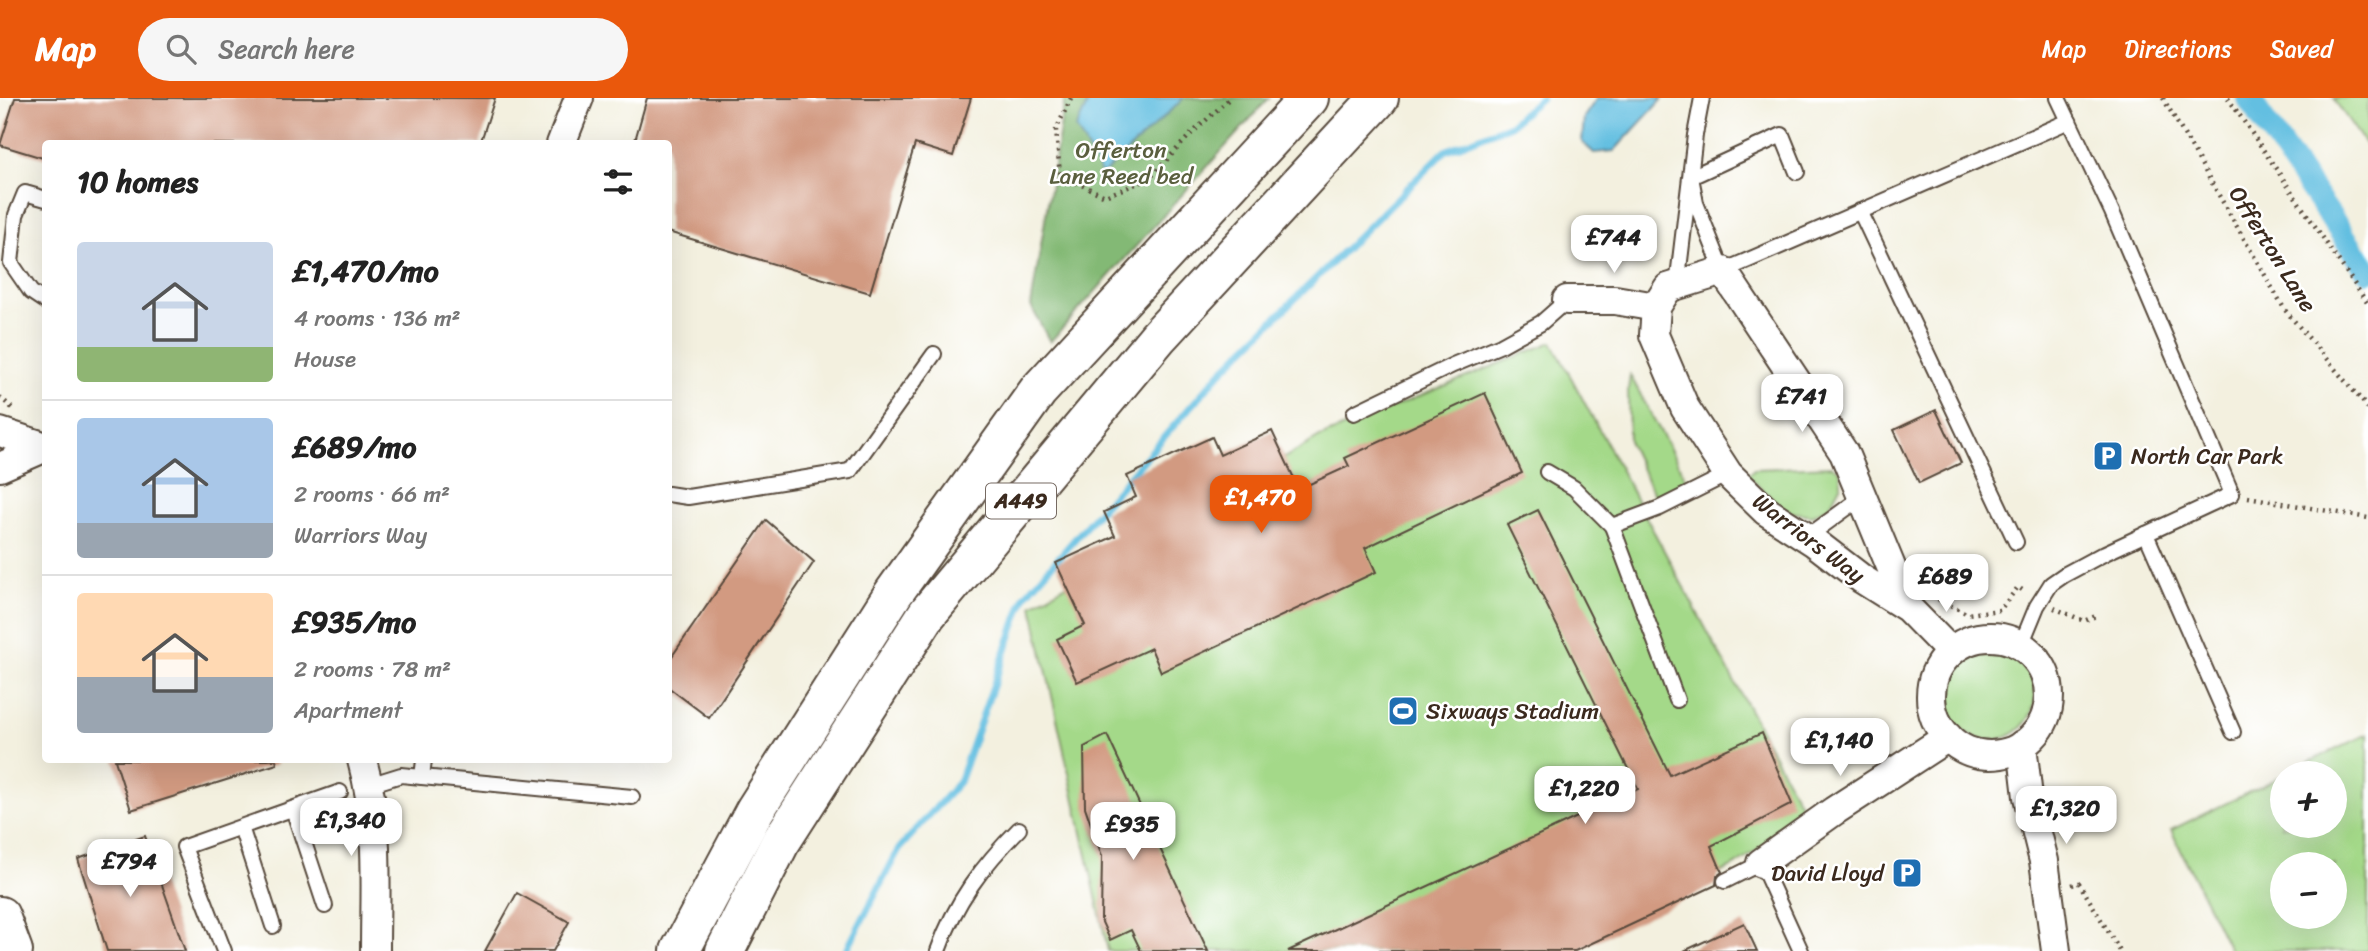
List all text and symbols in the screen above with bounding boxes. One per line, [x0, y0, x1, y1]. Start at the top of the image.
search box [138, 18, 628, 81]
text: Map [35, 20, 96, 78]
text: Search here [218, 26, 355, 72]
text: Map [2042, 28, 2086, 70]
text: Directions [2124, 28, 2232, 70]
text: Saved [2270, 28, 2333, 70]
icon: search [162, 30, 200, 68]
park label: Offerton Lane Reed bed [1049, 130, 1195, 197]
text: 10 homes [77, 155, 198, 209]
icon: filters [599, 163, 637, 201]
street label: Offerton Lane [2217, 178, 2328, 321]
pin: £744 [1573, 216, 1655, 275]
text: £744 [1587, 217, 1641, 258]
text: £1,470/mo [294, 244, 439, 298]
icon: home [133, 270, 217, 354]
text: 4 rooms · 136 m² [294, 298, 461, 339]
text: House [294, 339, 356, 380]
pin: £741 [1761, 374, 1843, 434]
text: £741 [1777, 376, 1827, 417]
text: £689/mo [294, 420, 417, 474]
place label: North Car Park [2131, 436, 2284, 477]
parking icon: North Car Park [2091, 439, 2125, 473]
icon: home [133, 446, 217, 530]
text: 2 rooms · 66 m² [294, 474, 450, 515]
pin: £1,470 [1204, 476, 1318, 535]
text: £1,470 [1226, 477, 1296, 518]
street label: Warriors Way [1743, 482, 1874, 595]
road number: A449 [986, 484, 1056, 518]
text: Warriors Way [294, 515, 427, 556]
pin: £689 [1905, 554, 1987, 614]
text: £689 [1919, 556, 1973, 597]
text: £935/mo [294, 595, 416, 649]
icon: home [133, 621, 217, 705]
text: 2 rooms · 78 m² [294, 649, 451, 690]
text: Apartment [294, 690, 403, 731]
place label: Sixways Stadium [1426, 691, 1599, 732]
sports icon: Sixways Stadium [1386, 694, 1420, 728]
pin: £1,140 [1783, 718, 1897, 778]
text: £1,140 [1806, 720, 1874, 761]
map controls [2270, 761, 2347, 929]
button: + [2270, 761, 2347, 838]
pin: £1,220 [1528, 766, 1642, 826]
text: £1,220 [1550, 768, 1620, 809]
pin: £1,320 [2009, 786, 2123, 846]
text: £1,320 [2032, 788, 2100, 829]
pin: £1,340 [294, 798, 408, 858]
text: £1,340 [316, 800, 386, 841]
pin: £935 [1092, 802, 1174, 862]
text: £935 [1107, 804, 1160, 845]
pin: £794 [89, 840, 171, 899]
text: £794 [103, 841, 157, 882]
button: − [2270, 852, 2347, 929]
place label: David Lloyd [1771, 853, 1886, 894]
parking icon: David Lloyd [1890, 856, 1924, 890]

